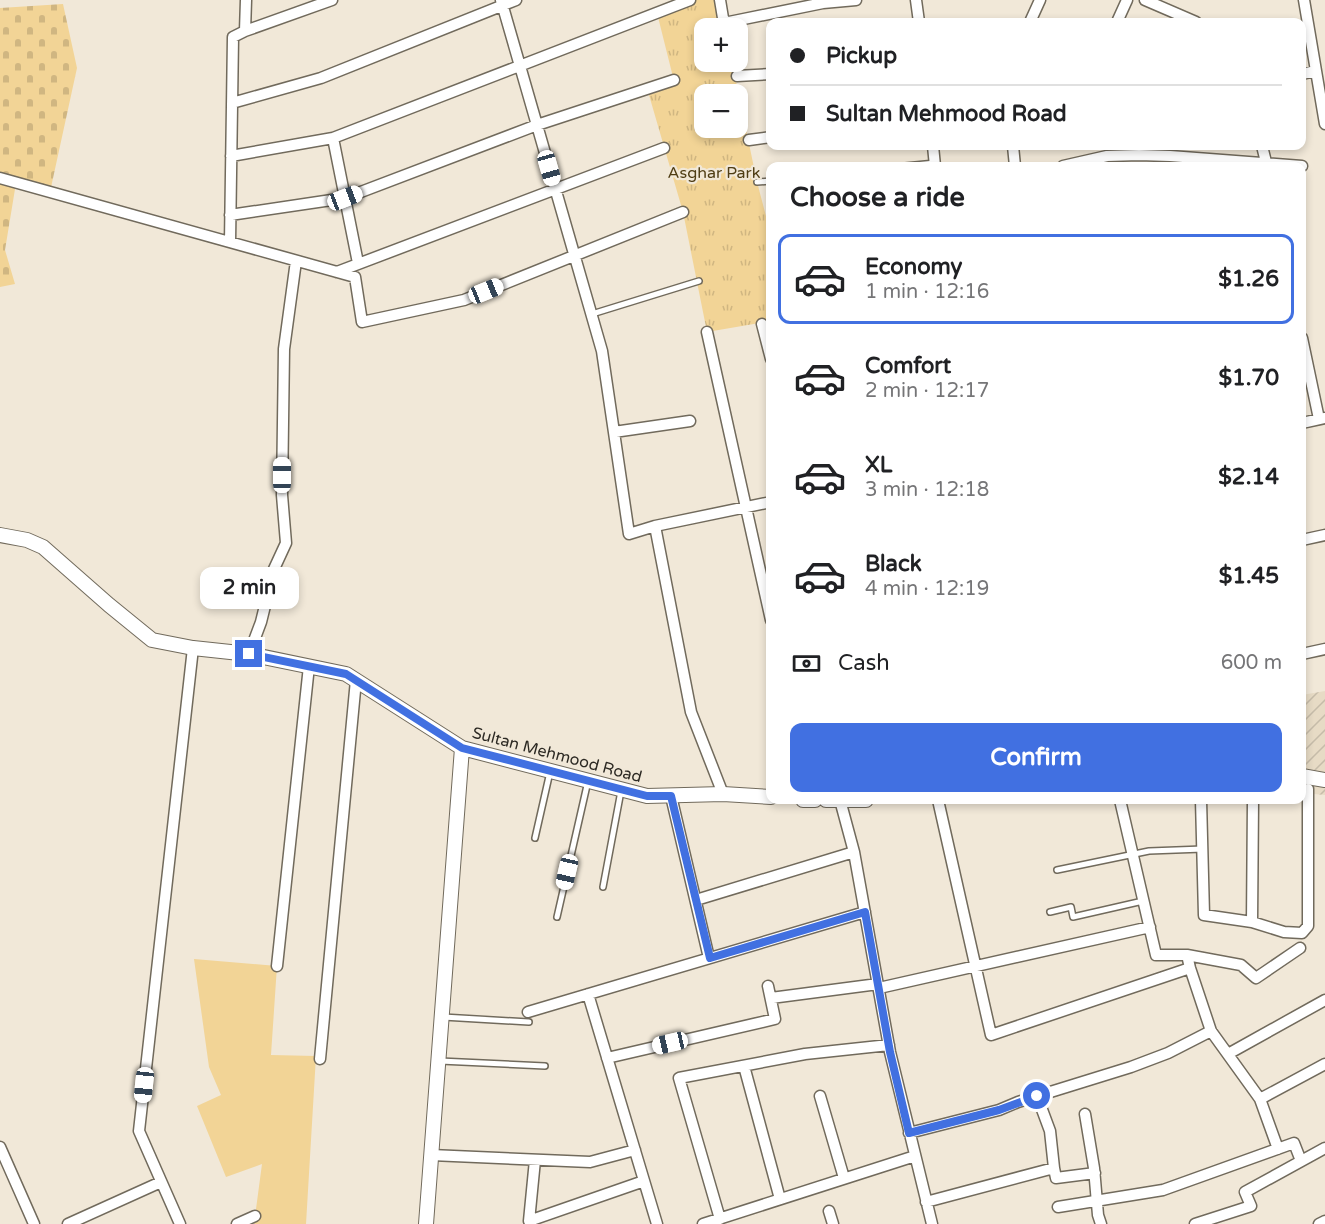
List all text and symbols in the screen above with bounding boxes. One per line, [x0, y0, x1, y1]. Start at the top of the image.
map controls [694, 18, 748, 138]
button: + [694, 18, 748, 72]
text: Pickup [826, 43, 897, 69]
button: − [694, 84, 748, 138]
text: Sultan Mehmood Road [826, 101, 1067, 127]
car [535, 148, 563, 188]
park label: Asghar Park [668, 163, 761, 183]
text: Choose a ride [790, 181, 965, 214]
car [325, 183, 365, 213]
icon: car [793, 252, 847, 306]
text: Economy [865, 254, 962, 280]
text: $1.26 [1218, 266, 1279, 292]
car [466, 276, 506, 306]
text: 1 min · 12:16 [865, 280, 989, 304]
icon: car [793, 351, 847, 405]
text: Comfort [865, 353, 951, 379]
text: $1.70 [1218, 365, 1279, 391]
text: 2 min · 12:17 [865, 379, 989, 403]
icon: car [793, 450, 847, 504]
text: XL [865, 452, 892, 478]
car [273, 457, 291, 493]
text: $2.14 [1218, 464, 1279, 490]
text: 3 min · 12:18 [865, 478, 989, 502]
icon: car [793, 549, 847, 603]
text: Black [865, 551, 922, 577]
text: $1.45 [1219, 563, 1279, 589]
callout: 2 min [200, 567, 298, 609]
text: 2 min [223, 576, 276, 600]
text: 4 min · 12:19 [865, 577, 989, 601]
route end [235, 640, 262, 667]
icon: cash [790, 647, 823, 680]
text: Cash [838, 650, 890, 676]
text: 600 m [1221, 651, 1282, 675]
street label: Sultan Mehmood Road [470, 723, 644, 787]
button: Confirm [790, 723, 1282, 792]
car [554, 852, 580, 892]
car [650, 1030, 690, 1056]
car [133, 1066, 155, 1104]
route start [1023, 1082, 1050, 1109]

